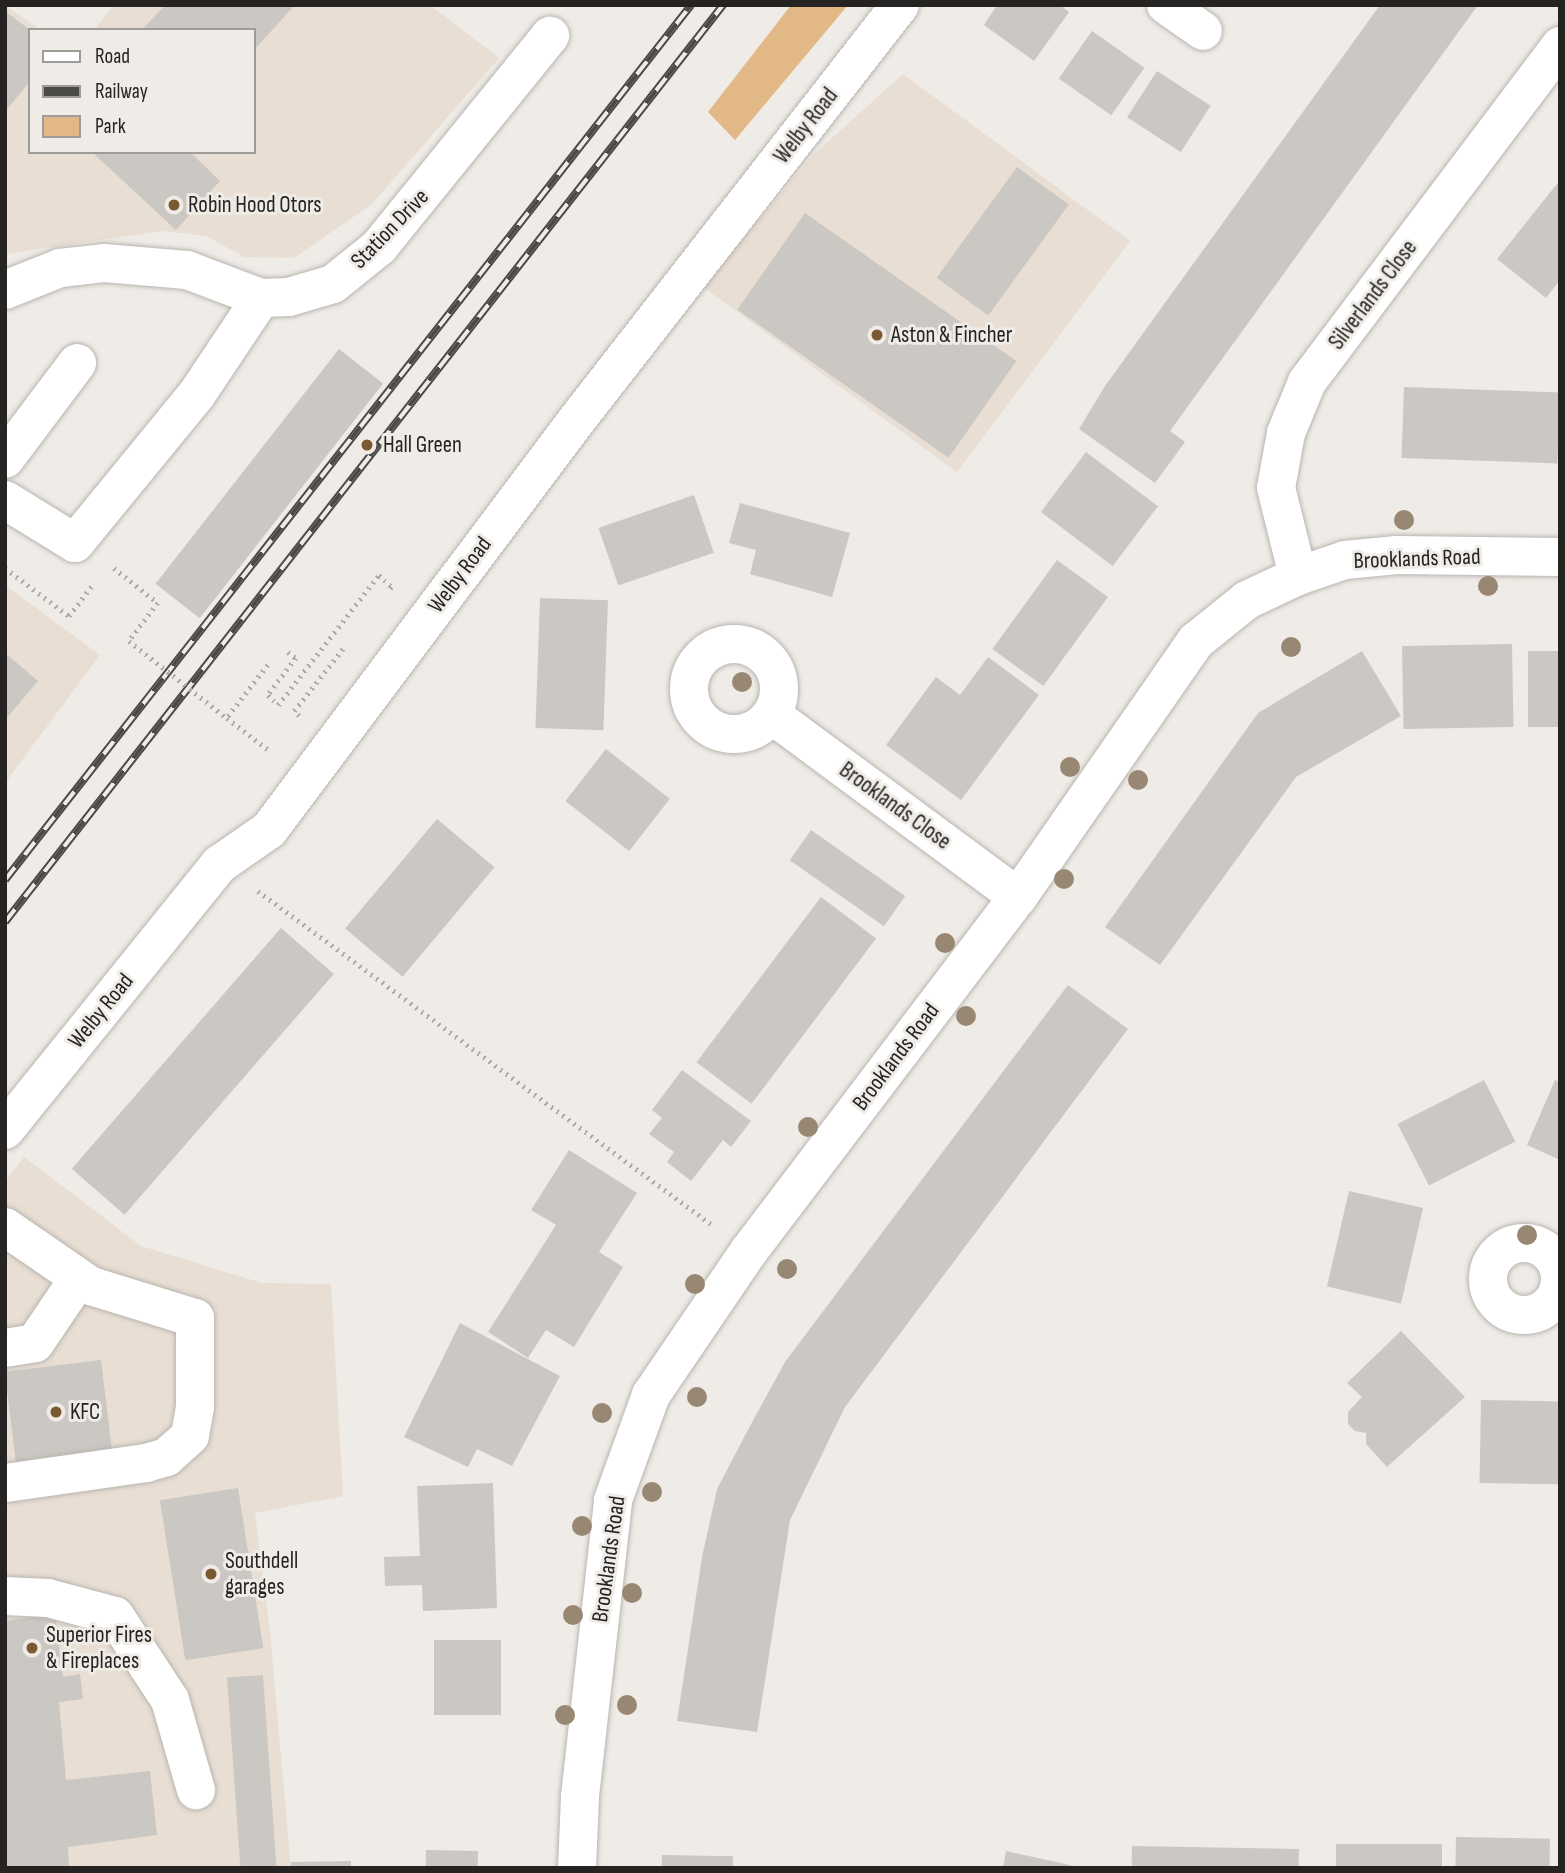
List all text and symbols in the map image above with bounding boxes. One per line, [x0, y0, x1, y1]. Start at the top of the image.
legend [28, 28, 256, 154]
text: Road [95, 44, 130, 69]
text: Railway [95, 79, 148, 104]
street label: Welby Road [768, 83, 844, 169]
text: Park [95, 114, 126, 139]
street label: Station Drive [345, 183, 435, 275]
place label: Robin Hood Otors [188, 191, 321, 219]
marker: Robin Hood Otors [166, 197, 182, 213]
street label: Silverlands Close [1323, 235, 1423, 355]
place label: Aston & Fincher [891, 321, 1012, 349]
marker: Aston & Fincher [869, 327, 885, 343]
place label: Hall Green [383, 431, 462, 459]
marker: Hall Green [357, 435, 377, 455]
street label: Welby Road [422, 531, 498, 619]
street label: Brooklands Road [1353, 543, 1481, 575]
street label: Brooklands Close [834, 756, 956, 856]
street label: Welby Road [62, 968, 140, 1054]
street label: Brooklands Road [847, 998, 945, 1116]
place label: KFC [70, 1398, 100, 1426]
marker: KFC [48, 1404, 64, 1420]
street label: Brooklands Road [586, 1494, 632, 1624]
place label: Southdell garages [225, 1547, 298, 1601]
marker: Southdell garages [203, 1566, 219, 1582]
place label: Superior Fires & Fireplaces [46, 1621, 152, 1675]
marker: Superior Fires & Fireplaces [24, 1640, 40, 1656]

